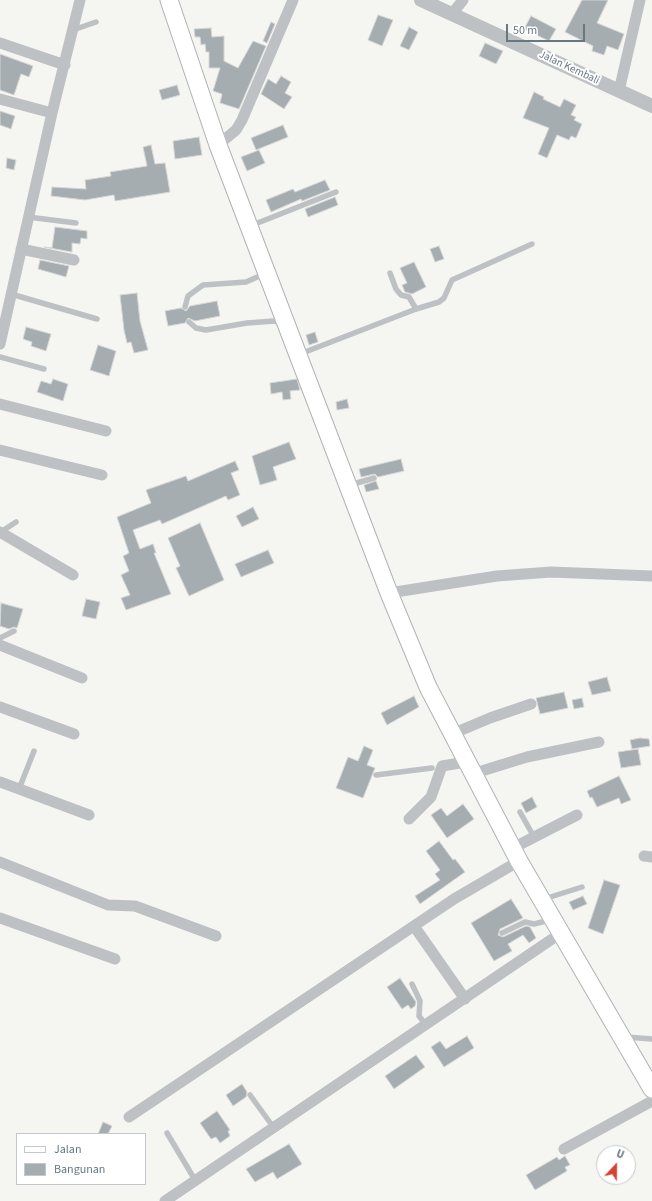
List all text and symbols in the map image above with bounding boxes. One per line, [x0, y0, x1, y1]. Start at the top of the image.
scale bar [508, 16, 587, 42]
text: 50 m [513, 22, 537, 39]
street label: Jalan Kembali [537, 48, 601, 88]
legend [16, 1133, 146, 1185]
text: Jalan [54, 1141, 81, 1158]
north arrow [596, 1145, 636, 1185]
text: U [614, 1146, 627, 1163]
text: Bangunan [54, 1161, 105, 1178]

